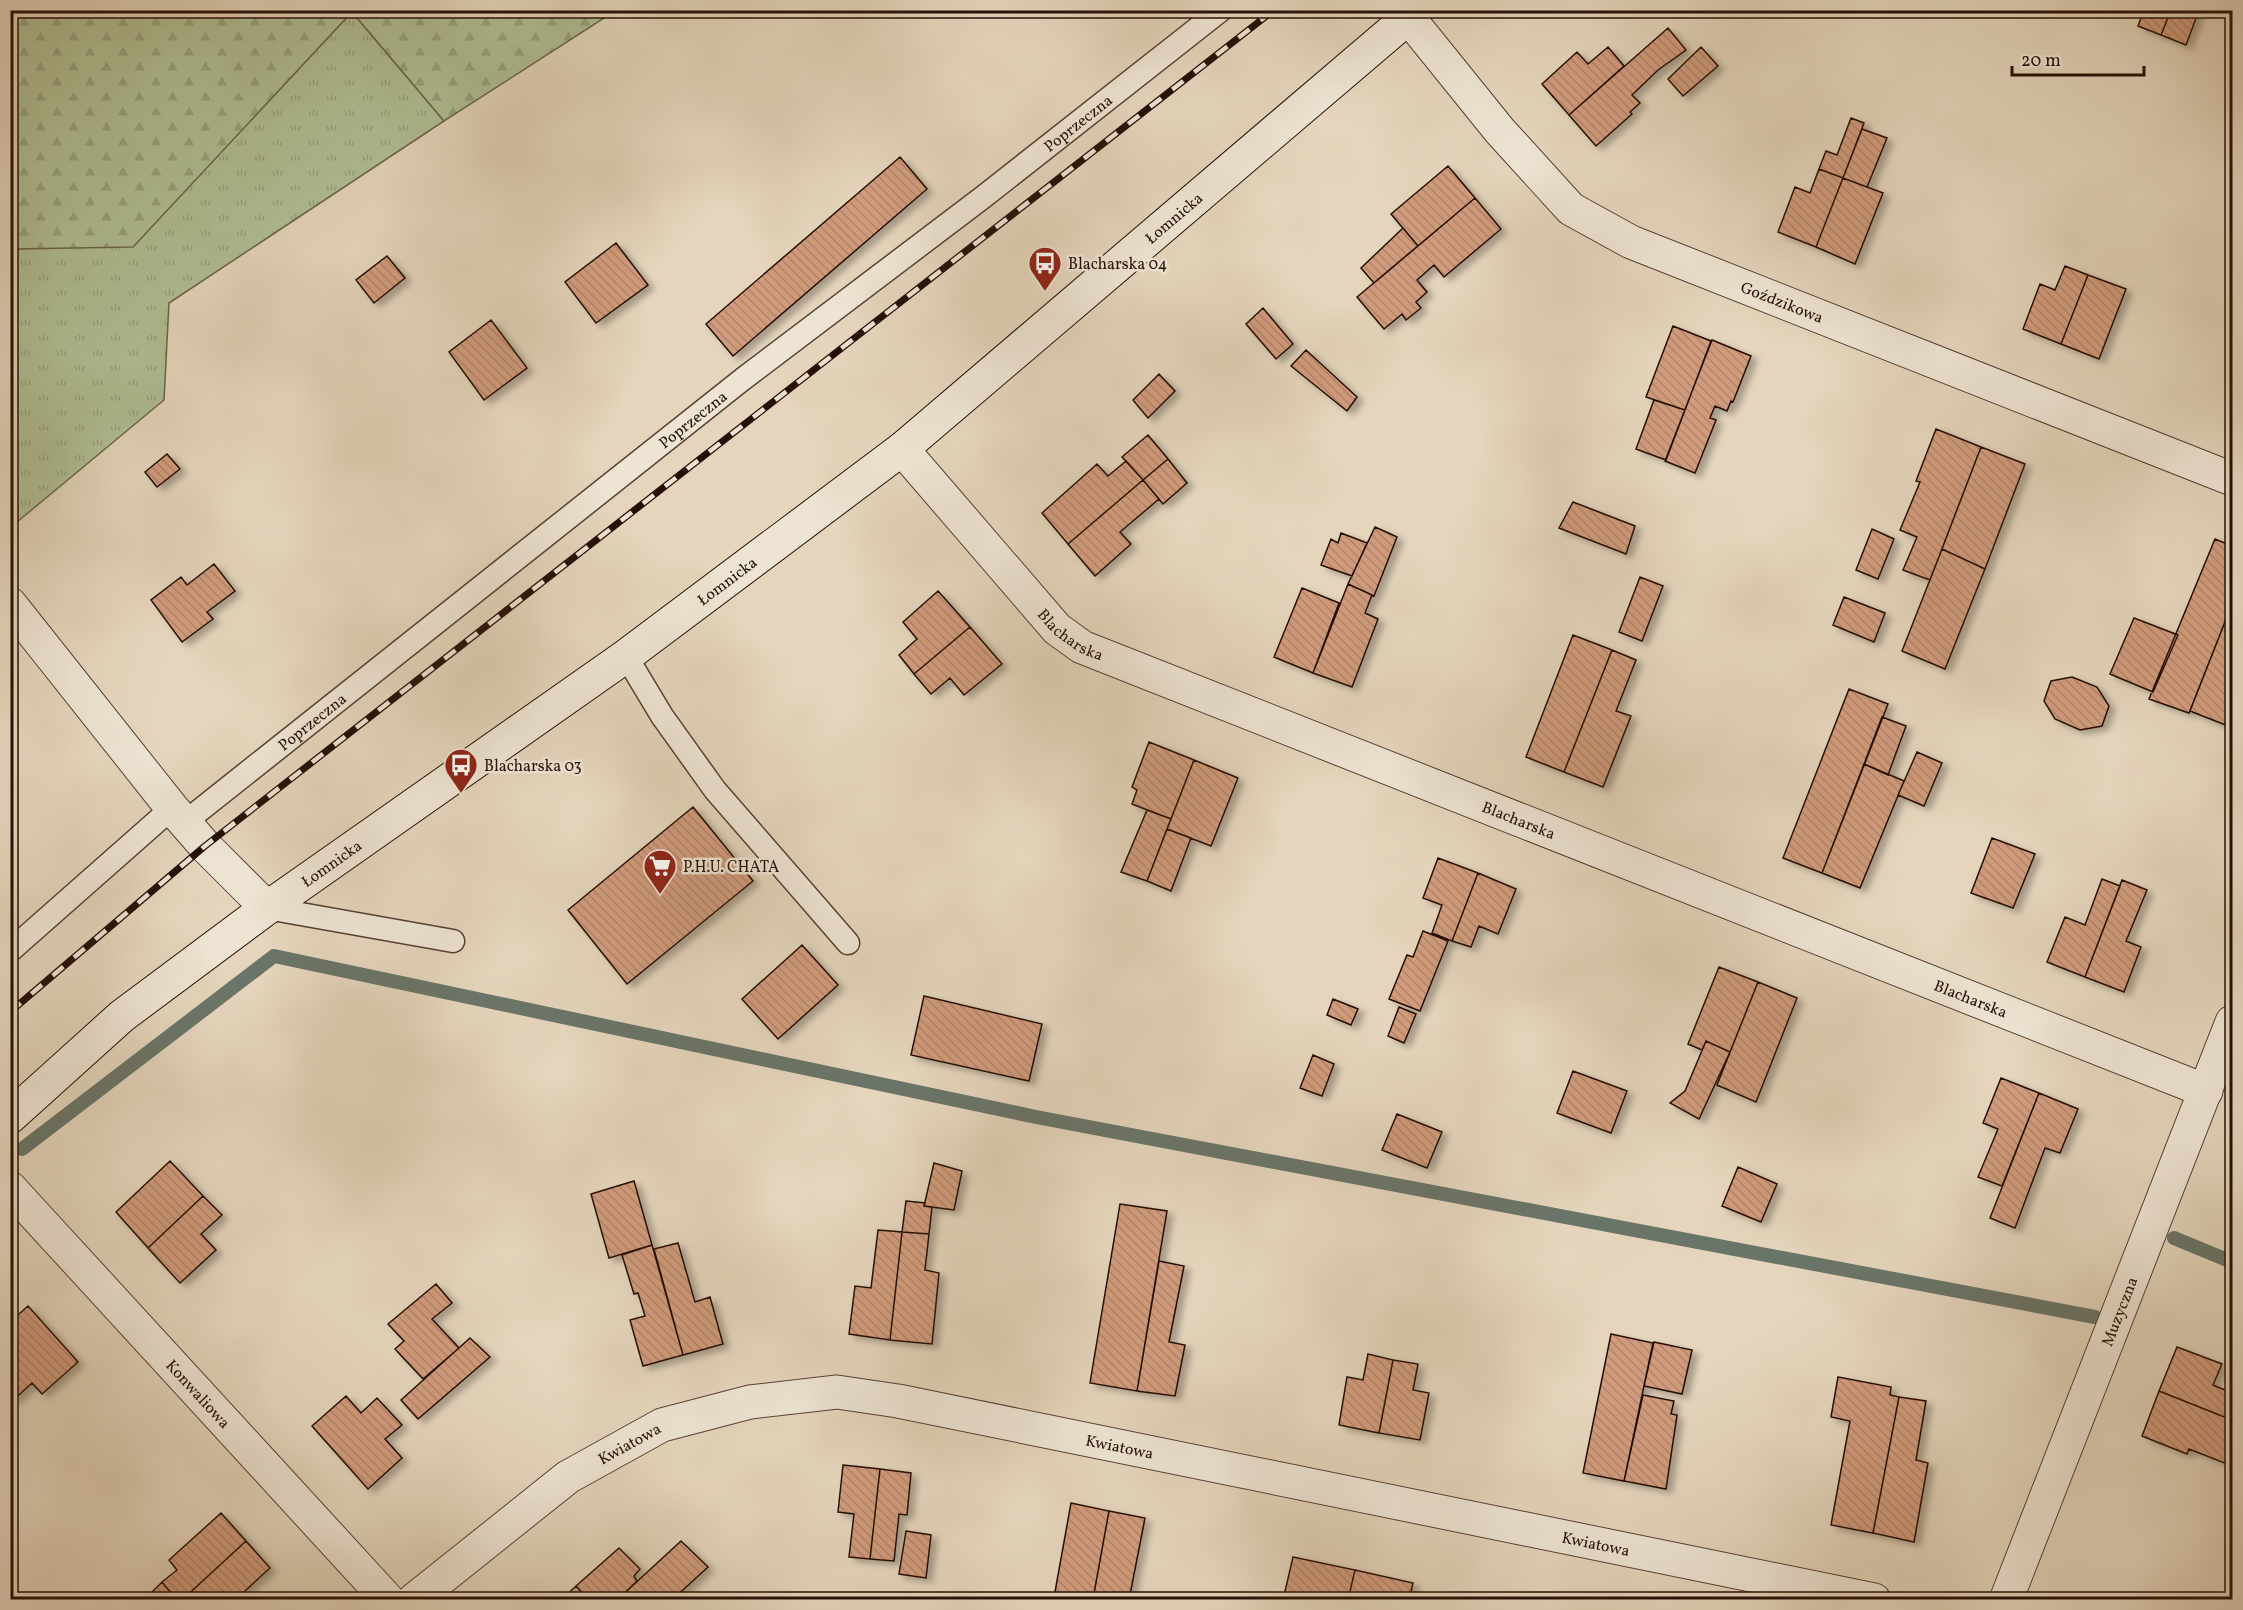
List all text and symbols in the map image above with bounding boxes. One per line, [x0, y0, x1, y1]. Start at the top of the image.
scale bar [2012, 39, 2144, 77]
text: 20 m [2021, 49, 2061, 74]
street label: Poprzeczna [1040, 90, 1118, 158]
street label: Łomnicka [1141, 188, 1208, 250]
bus stop icon: Blacharska 04 [1027, 245, 1063, 292]
place label: Blacharska 04 [1068, 254, 1167, 276]
street label: Goździkowa [1737, 277, 1826, 330]
street label: Poprzeczna [655, 387, 733, 455]
street label: Łomnicka [693, 552, 762, 612]
street label: Blacharska [1031, 605, 1106, 667]
street label: Poprzeczna [274, 689, 352, 757]
bus stop icon: Blacharska 03 [443, 747, 479, 794]
place label: Blacharska 03 [484, 756, 582, 778]
street label: Blacharska [1478, 797, 1558, 846]
street label: Łomnicka [298, 836, 367, 894]
supermarket icon: P.H.U. CHATA [642, 848, 678, 895]
place label: P.H.U. CHATA [683, 857, 779, 879]
street label: Blacharska [1930, 976, 2010, 1024]
street label: Muzyczna [2097, 1274, 2144, 1350]
street label: Konwaliowa [160, 1356, 234, 1434]
street label: Kwiatowa [595, 1419, 666, 1471]
street label: Kwiatowa [1083, 1431, 1155, 1466]
street label: Kwiatowa [1560, 1528, 1632, 1563]

